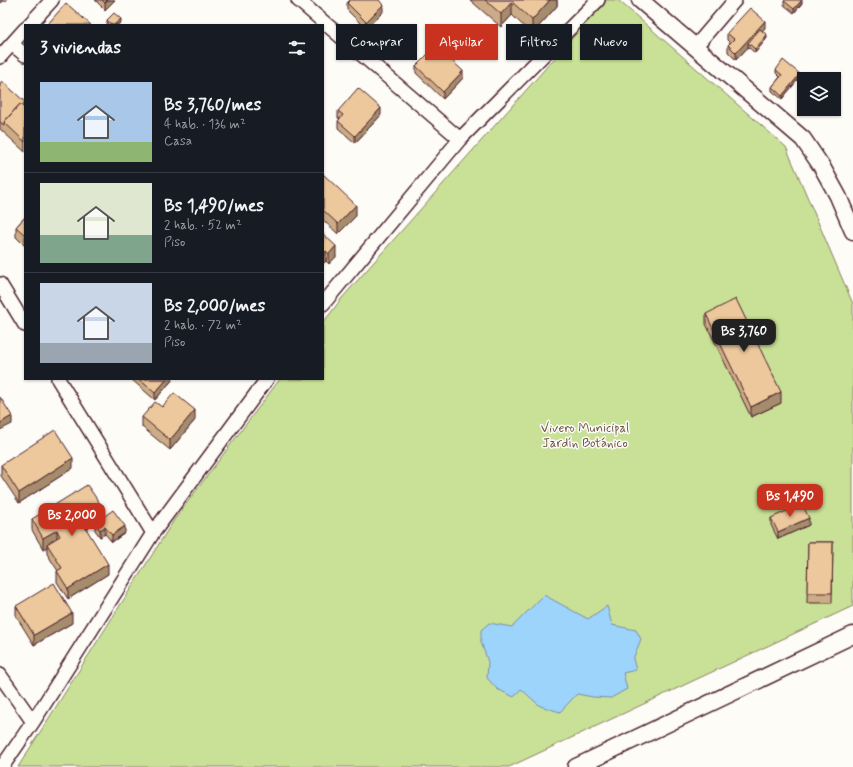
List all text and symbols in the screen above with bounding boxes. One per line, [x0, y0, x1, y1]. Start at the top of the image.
chip: Comprar [336, 24, 417, 60]
chip: Alquilar [425, 24, 498, 60]
chip: Filtros [506, 24, 572, 60]
chip: Nuevo [580, 24, 642, 60]
text: 3 viviendas [40, 37, 121, 59]
icon: filters [286, 37, 308, 59]
map controls [797, 72, 841, 116]
button: layers [797, 72, 841, 116]
text: Bs 3,760/mes [164, 94, 261, 116]
icon: home [72, 98, 120, 146]
text: 4 hab. · 136 m² [164, 116, 246, 133]
text: Casa [164, 133, 192, 150]
text: Bs 1,490/mes [164, 195, 264, 217]
icon: home [72, 199, 120, 247]
text: 2 hab. · 52 m² [164, 217, 242, 234]
text: Piso [164, 234, 185, 251]
text: Bs 2,000/mes [164, 295, 265, 317]
icon: home [72, 299, 120, 347]
text: 2 hab. · 72 m² [164, 317, 242, 334]
pin: Bs 3,760 [703, 319, 785, 353]
text: Bs 3,760 [721, 323, 767, 340]
text: Piso [164, 334, 185, 351]
park label: Vivero Municipal Jardín Botánico [541, 420, 629, 452]
pin: Bs 1,490 [749, 484, 831, 518]
text: Bs 1,490 [766, 488, 814, 505]
pin: Bs 2,000 [31, 503, 113, 537]
text: Bs 2,000 [47, 507, 97, 524]

